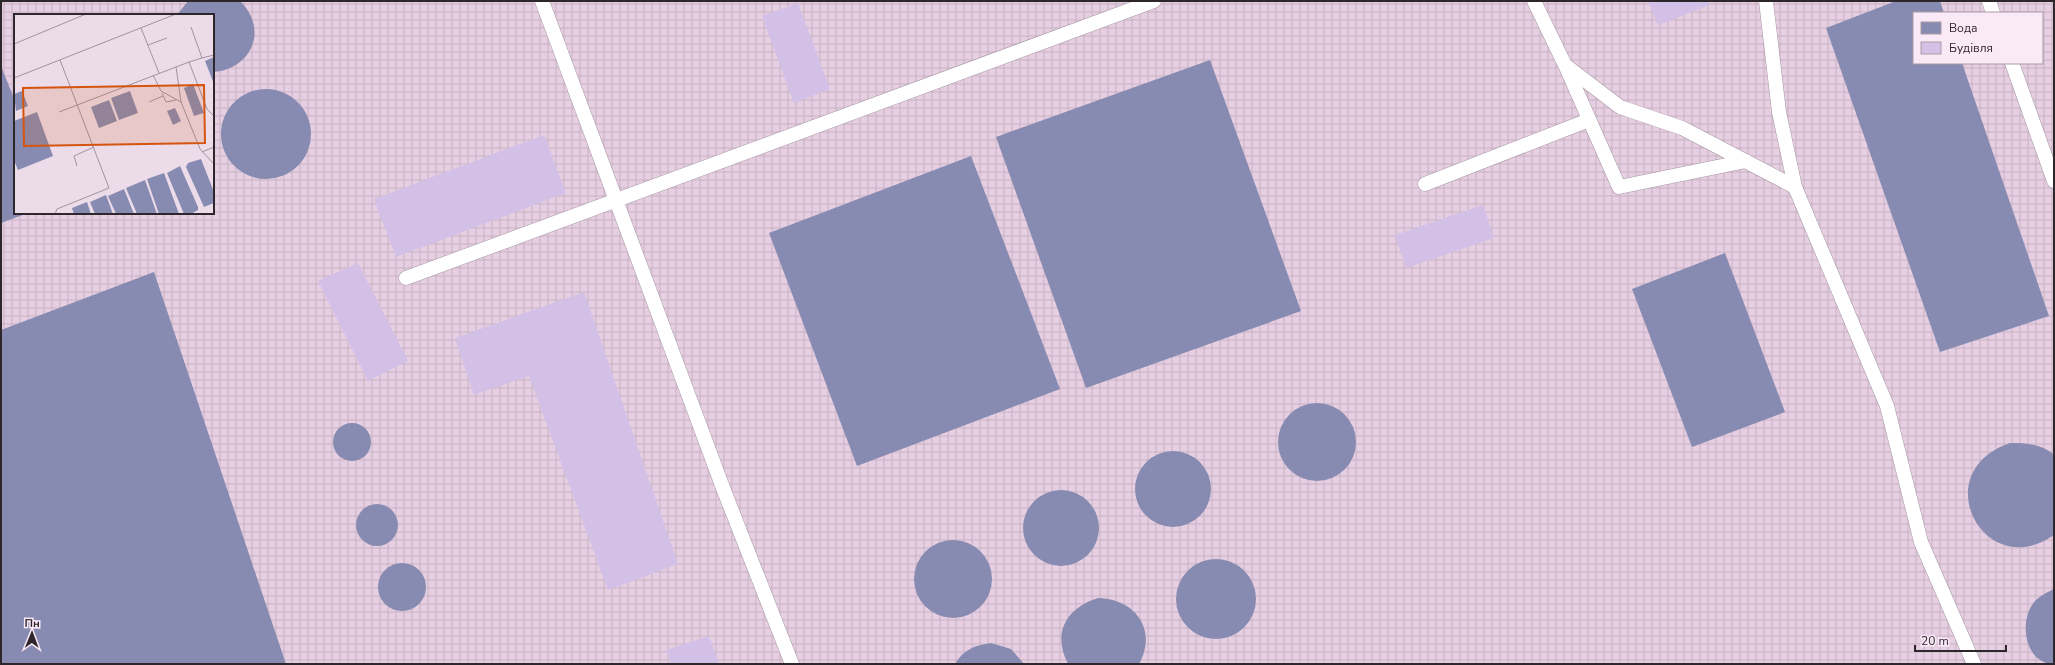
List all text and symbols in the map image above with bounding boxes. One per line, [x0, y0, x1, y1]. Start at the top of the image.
legend [1913, 12, 2043, 64]
inset map [14, 14, 214, 214]
text: Вода [1949, 20, 1977, 36]
text: Будівля [1949, 40, 1993, 56]
north arrow [12, 613, 52, 653]
text: Пн [24, 616, 40, 631]
scale bar [1915, 627, 2006, 653]
text: 20 m [1921, 633, 1949, 649]

